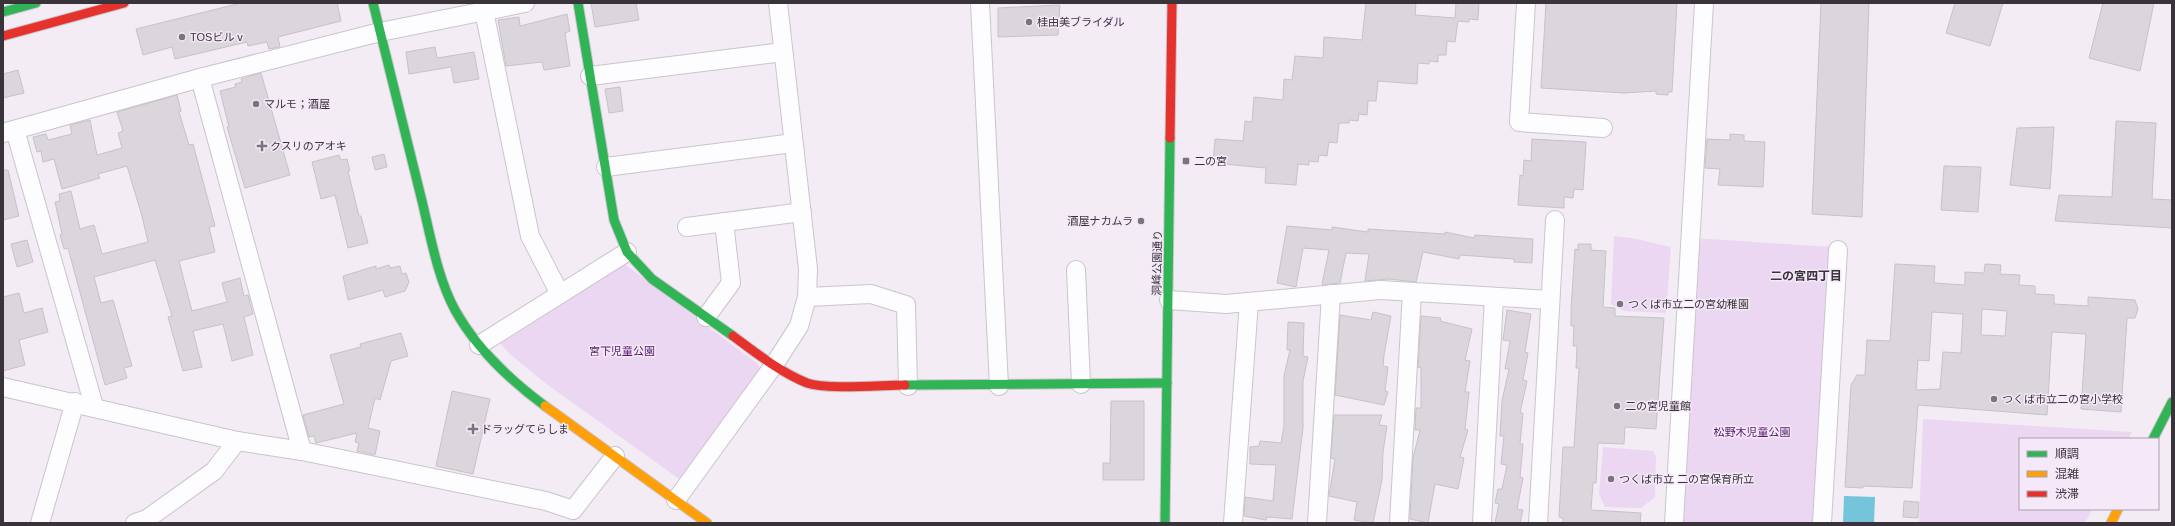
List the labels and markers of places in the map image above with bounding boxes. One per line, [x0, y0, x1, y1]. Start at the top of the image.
place label: 桂由美ブライダル [1037, 16, 1125, 28]
marker: 桂由美ブライダル [1024, 17, 1034, 27]
place label: TOSビルⅴ [190, 31, 245, 43]
marker: TOSビルⅴ [177, 32, 187, 42]
place label: マルモ；酒屋 [264, 98, 330, 110]
marker: マルモ；酒屋 [251, 99, 261, 109]
place label: クスリのアオキ [270, 140, 347, 152]
marker: クスリのアオキ [257, 141, 267, 151]
place label: 二の宮 [1194, 155, 1227, 167]
marker: 二の宮 [1181, 156, 1191, 166]
place label: 酒屋ナカムラ [1068, 215, 1133, 227]
marker: 酒屋ナカムラ [1136, 216, 1146, 226]
place label: つくば市立二の宮幼稚園 [1628, 298, 1749, 310]
marker: つくば市立二の宮幼稚園 [1615, 299, 1625, 309]
place label: つくば市立二の宮小学校 [2002, 393, 2123, 405]
marker: つくば市立二の宮小学校 [1989, 394, 1999, 404]
place label: 二の宮児童館 [1625, 400, 1691, 412]
marker: 二の宮児童館 [1612, 401, 1622, 411]
place label: ドラッグてらしま [481, 423, 569, 435]
marker: ドラッグてらしま [468, 424, 478, 434]
place label: つくば市立 二の宮保育所立 [1619, 473, 1754, 485]
marker: つくば市立 二の宮保育所立 [1606, 474, 1616, 484]

